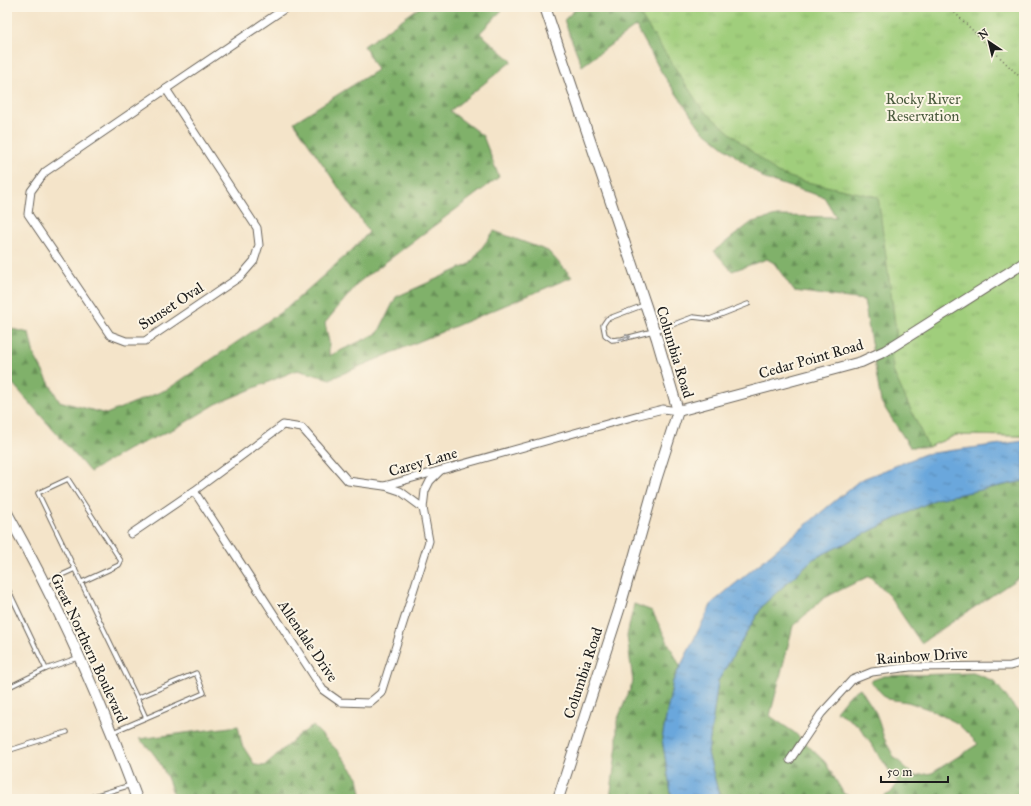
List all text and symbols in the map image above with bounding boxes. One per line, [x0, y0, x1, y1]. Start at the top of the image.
north arrow [969, 22, 1009, 62]
text: N [976, 26, 992, 42]
park label: Rocky River Reservation [885, 90, 961, 125]
street label: Sunset Oval [135, 278, 208, 334]
street label: Columbia Road [652, 304, 698, 401]
one-way arrow [618, 334, 631, 341]
street label: Cedar Point Road [757, 335, 866, 383]
street label: Carey Lane [387, 444, 459, 480]
street label: Great Northern Boulevard [47, 571, 132, 726]
street label: Allendale Drive [274, 596, 342, 685]
street label: Columbia Road [560, 624, 606, 721]
street label: Rainbow Drive [876, 644, 968, 668]
scale bar [881, 758, 948, 784]
text: 50 m [887, 765, 912, 779]

